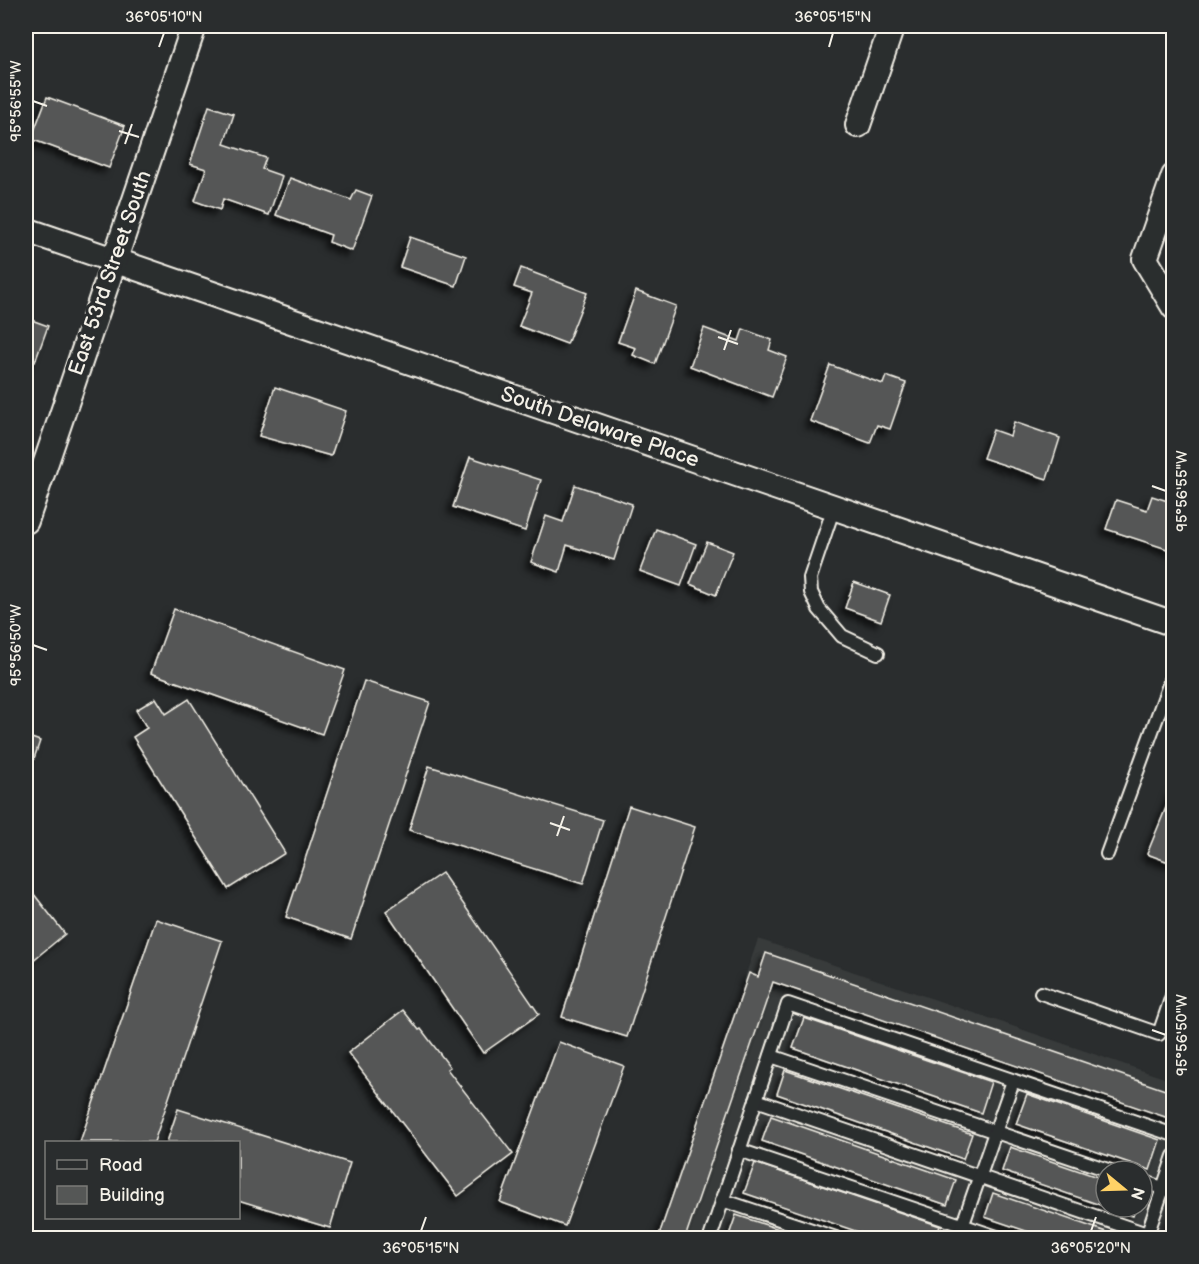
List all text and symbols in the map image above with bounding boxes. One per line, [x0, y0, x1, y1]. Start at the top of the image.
text: 36°05'10"N [125, 8, 203, 27]
text: 36°05'15"N [794, 8, 872, 27]
text: 95°56'55"W [7, 60, 26, 142]
street label: East 53rd Street South [63, 167, 157, 379]
street label: South Delaware Place [498, 381, 702, 473]
text: 95°56'55"W [1173, 450, 1192, 532]
text: 95°56'50"W [7, 604, 26, 686]
text: 95°56'50"W [1173, 994, 1192, 1076]
legend [45, 1141, 240, 1219]
text: Road [99, 1155, 143, 1176]
north arrow [1094, 1159, 1154, 1219]
text: Building [99, 1185, 165, 1206]
text: N [1126, 1185, 1148, 1202]
text: 36°05'15"N [382, 1239, 460, 1258]
text: 36°05'20"N [1051, 1239, 1131, 1258]

